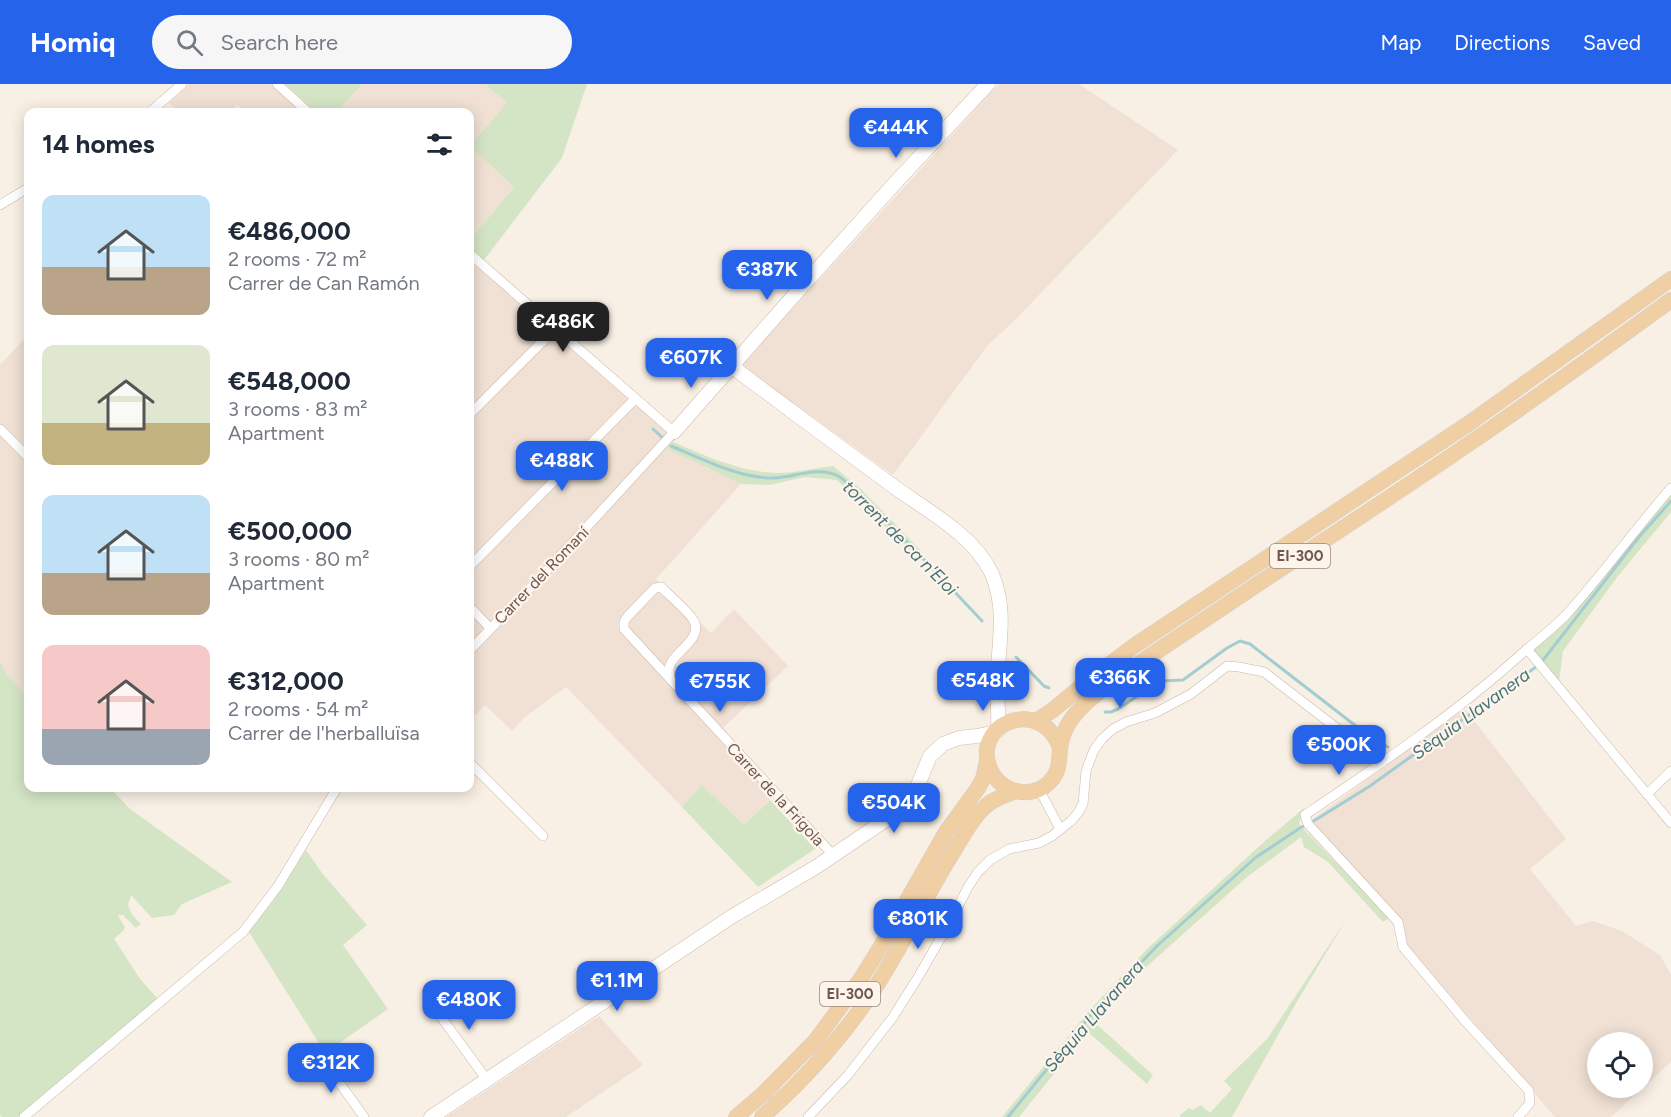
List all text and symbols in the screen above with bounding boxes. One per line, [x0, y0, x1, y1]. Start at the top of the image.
search box [152, 15, 572, 69]
text: Homiq [30, 25, 116, 59]
icon: search [173, 26, 206, 59]
text: Search here [221, 29, 338, 56]
text: Map [1380, 30, 1421, 55]
text: Directions [1454, 30, 1550, 55]
text: Saved [1583, 30, 1641, 55]
pin: €444K [854, 108, 938, 159]
text: €444K [863, 115, 929, 139]
text: 14 homes [42, 128, 155, 160]
icon: filters [423, 128, 456, 161]
text: €486,000 [228, 215, 351, 247]
icon: home [90, 219, 162, 291]
text: 2 rooms · 72 m² [228, 247, 366, 271]
pin: €387K [725, 250, 809, 301]
text: €387K [736, 257, 798, 281]
text: Carrer de Can Ramón [228, 271, 420, 295]
pin: €486K [521, 302, 605, 353]
text: €486K [531, 309, 595, 333]
pin: €607K [649, 338, 733, 389]
text: €607K [660, 345, 722, 369]
text: €548,000 [228, 365, 351, 397]
icon: home [90, 369, 162, 441]
text: 3 rooms · 83 m² [228, 397, 367, 421]
text: Apartment [228, 421, 325, 445]
pin: €488K [520, 441, 604, 492]
text: €488K [530, 448, 594, 472]
water label: torrent de ca n'Eloi [838, 476, 963, 601]
text: €500,000 [228, 515, 352, 547]
icon: home [90, 519, 162, 591]
street label: Carrer del Romaní [490, 522, 594, 628]
road number: EI-300 [1270, 544, 1330, 568]
text: 3 rooms · 80 m² [228, 547, 369, 571]
text: Apartment [228, 571, 325, 595]
pin: €366K [1078, 658, 1162, 709]
pin: €548K [941, 661, 1025, 712]
pin: €755K [678, 662, 762, 713]
water label: Sèquia Llavanera [1407, 663, 1535, 764]
text: €312,000 [228, 665, 344, 697]
text: €366K [1089, 665, 1151, 689]
text: €548K [951, 668, 1015, 692]
icon: home [90, 669, 162, 741]
text: €755K [689, 669, 751, 693]
text: 2 rooms · 54 m² [228, 697, 368, 721]
text: Carrer de l'herballuïsa [228, 721, 420, 745]
pin: €500K [1297, 725, 1381, 776]
text: €500K [1307, 732, 1371, 756]
street label: Carrer de la Frígola [723, 739, 828, 850]
pin: €504K [852, 783, 936, 834]
text: €504K [862, 790, 926, 814]
pin: €801K [876, 899, 960, 950]
text: €801K [888, 906, 948, 930]
water label: Sèquia Llavanera [1039, 955, 1149, 1076]
pin: €1.1M [575, 961, 659, 1012]
text: €1.1M [591, 968, 643, 992]
pin: €480K [427, 980, 511, 1031]
road number: EI-300 [820, 982, 880, 1006]
text: €480K [436, 987, 502, 1011]
map controls [1587, 1032, 1653, 1098]
button: locate [1587, 1032, 1653, 1098]
pin: €312K [289, 1043, 373, 1094]
text: €312K [302, 1050, 360, 1074]

